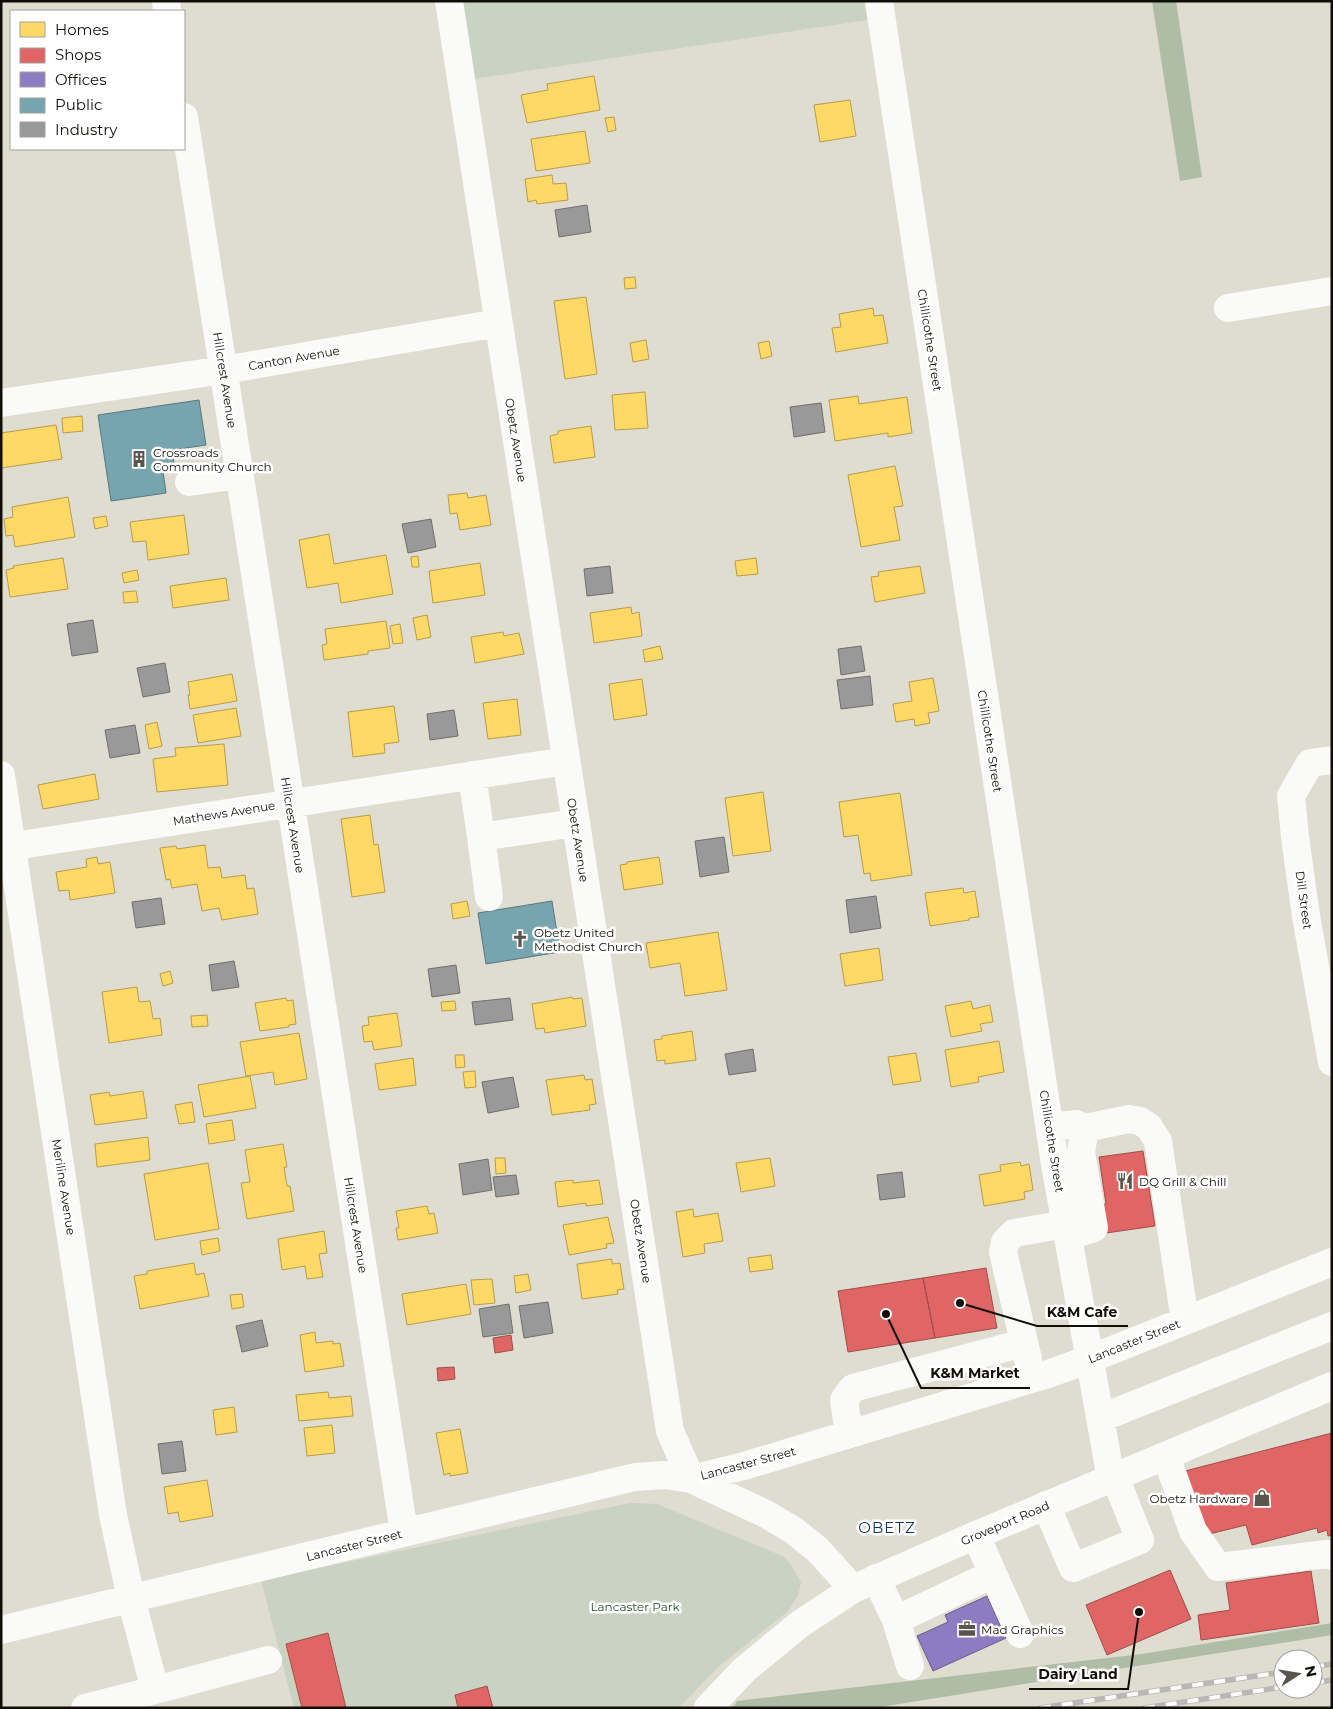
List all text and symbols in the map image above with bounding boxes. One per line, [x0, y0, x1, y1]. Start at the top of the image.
legend [10, 10, 185, 150]
text: Homes [55, 20, 109, 39]
text: Shops [55, 45, 101, 64]
text: Offices [55, 70, 107, 89]
text: Public [55, 95, 103, 114]
text: Industry [55, 120, 118, 139]
street label: Chillicothe Street [915, 288, 946, 392]
street label: Hillcrest Avenue [210, 331, 240, 429]
street label: Canton Avenue [247, 343, 341, 373]
street label: Obetz Avenue [502, 397, 530, 483]
place label: Crossroads Community Church [153, 445, 272, 474]
building icon: Crossroads Community Church [129, 449, 149, 469]
street label: Chillicothe Street [975, 689, 1006, 793]
street label: Hillcrest Avenue [278, 776, 308, 874]
street label: Obetz Avenue [564, 797, 592, 883]
street label: Mathews Avenue [172, 798, 276, 828]
street label: Dill Street [1292, 870, 1316, 930]
place label: Obetz United Methodist Church [534, 925, 643, 954]
church icon: Obetz United Methodist Church [510, 929, 530, 949]
street label: Chillicothe Street [1037, 1089, 1068, 1193]
street label: Meriline Avenue [49, 1138, 79, 1236]
restaurant icon: DQ Grill & Chill [1115, 1171, 1135, 1191]
place label: DQ Grill & Chill [1139, 1174, 1226, 1189]
street label: Hillcrest Avenue [341, 1176, 371, 1274]
street label: Obetz Avenue [627, 1198, 655, 1284]
callout: K&M Cafe [1037, 1297, 1128, 1326]
text: K&M Cafe [1047, 1303, 1117, 1321]
street label: Lancaster Street [1086, 1316, 1182, 1366]
callout: K&M Market [921, 1359, 1030, 1388]
text: K&M Market [930, 1364, 1020, 1382]
street label: Lancaster Street [699, 1443, 797, 1483]
shop icon: Obetz Hardware [1252, 1488, 1272, 1508]
place label: Obetz Hardware [1149, 1491, 1248, 1506]
street label: Groveport Road [958, 1498, 1052, 1548]
district label: OBETZ [858, 1518, 916, 1537]
street label: Lancaster Street [305, 1526, 404, 1564]
park label: Lancaster Park [590, 1599, 680, 1614]
office icon: Mad Graphics [957, 1619, 977, 1639]
place label: Mad Graphics [981, 1622, 1064, 1637]
north arrow [1273, 1649, 1323, 1699]
callout: Dairy Land [1029, 1660, 1128, 1689]
text: N [1301, 1664, 1321, 1679]
text: Dairy Land [1038, 1665, 1118, 1683]

